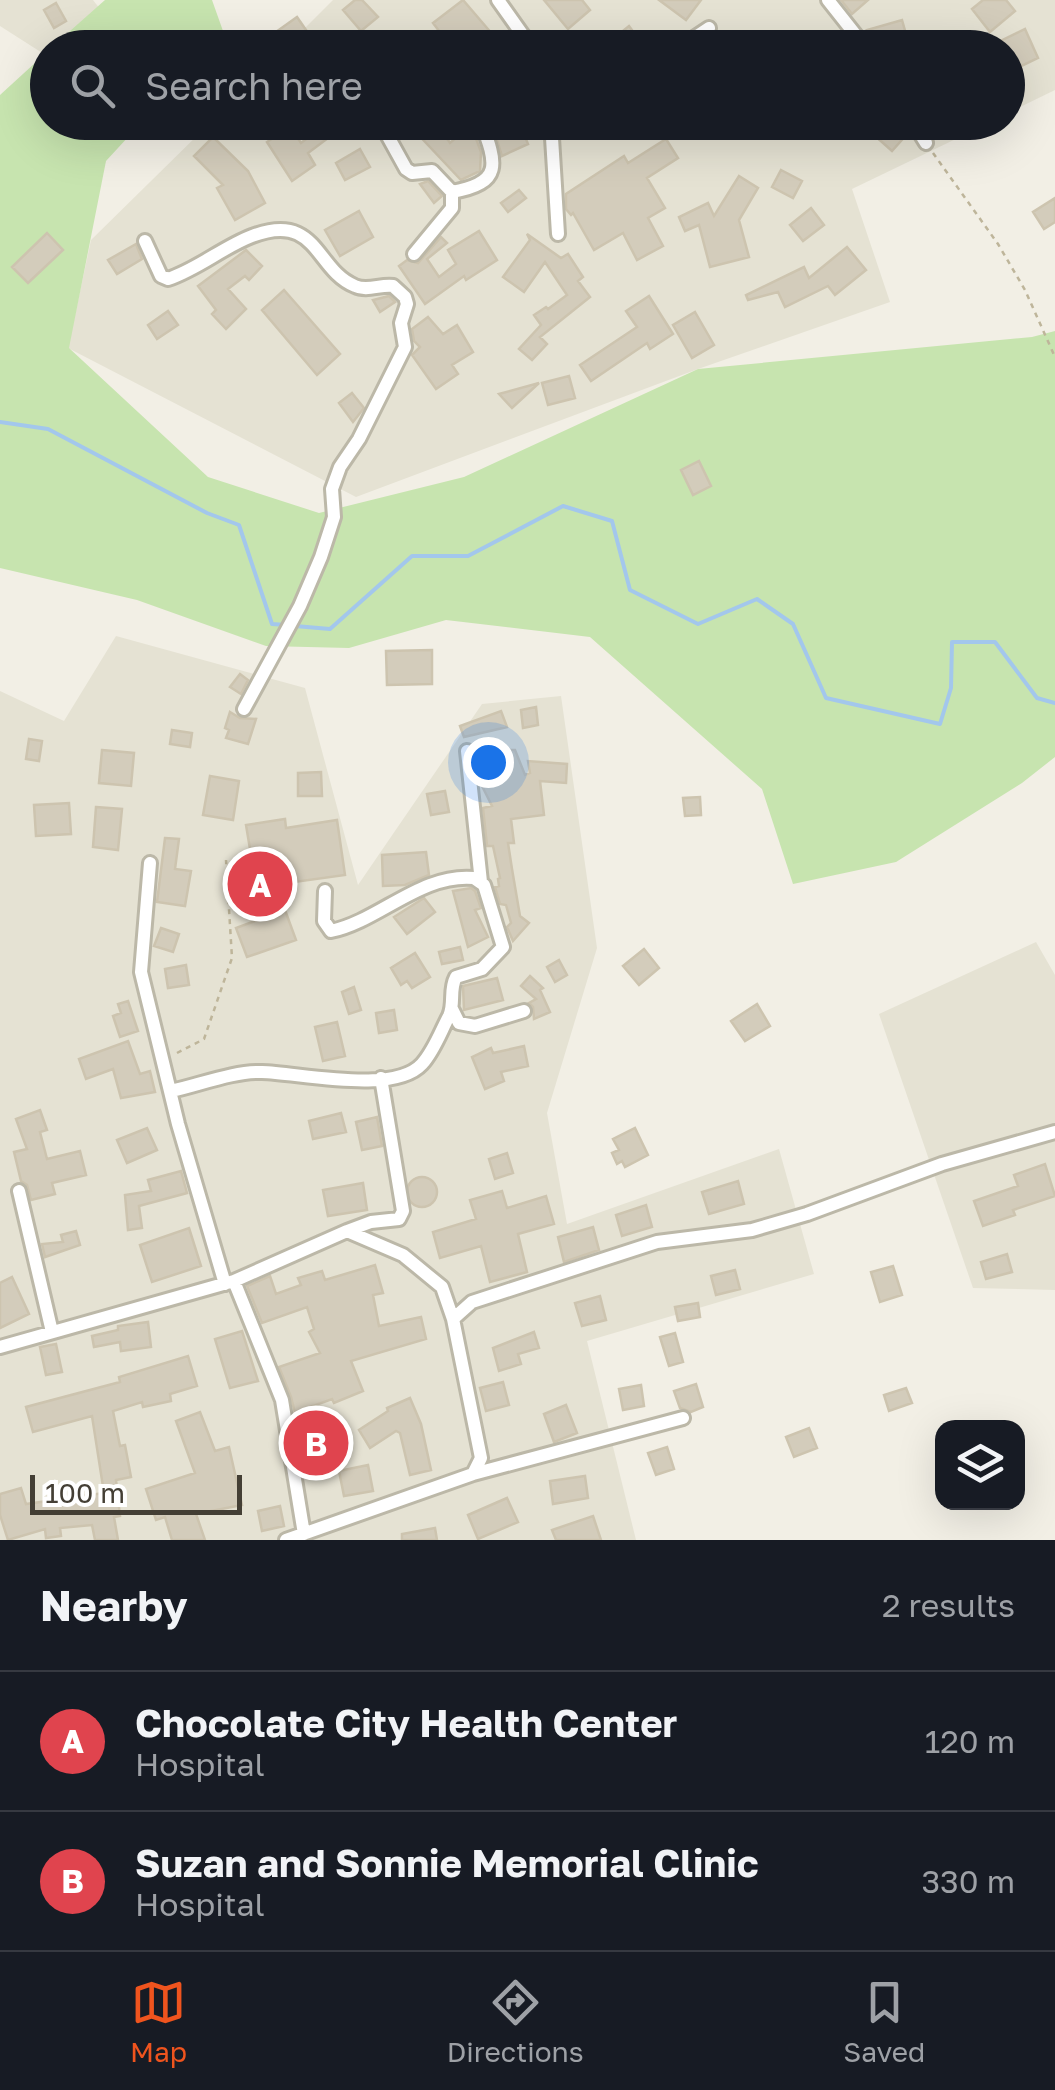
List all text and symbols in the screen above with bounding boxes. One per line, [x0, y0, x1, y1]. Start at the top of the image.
search box [30, 30, 1025, 140]
icon: search [65, 58, 120, 113]
text: Search here [145, 63, 363, 108]
your location [463, 737, 514, 788]
pin: A [228, 846, 292, 922]
pin: B [284, 1406, 348, 1480]
map controls [935, 1420, 1025, 1510]
button: layers [935, 1420, 1025, 1510]
scale bar [30, 1470, 242, 1514]
text: 100 m [45, 1476, 125, 1509]
text: Nearby [40, 1580, 188, 1630]
text: 2 results [882, 1586, 1015, 1624]
text: Chocolate City Health Center [135, 1700, 677, 1745]
text: A [61, 1722, 84, 1760]
text: 120 m [925, 1722, 1015, 1760]
text: Hospital [135, 1745, 265, 1783]
text: Suzan and Sonnie Memorial Clinic [135, 1840, 759, 1885]
text: B [61, 1862, 84, 1900]
text: 330 m [921, 1862, 1015, 1900]
text: Hospital [135, 1885, 265, 1923]
tab: Map [130, 1975, 187, 2068]
tab: Directions [447, 1975, 584, 2068]
tab: Saved [843, 1975, 925, 2068]

